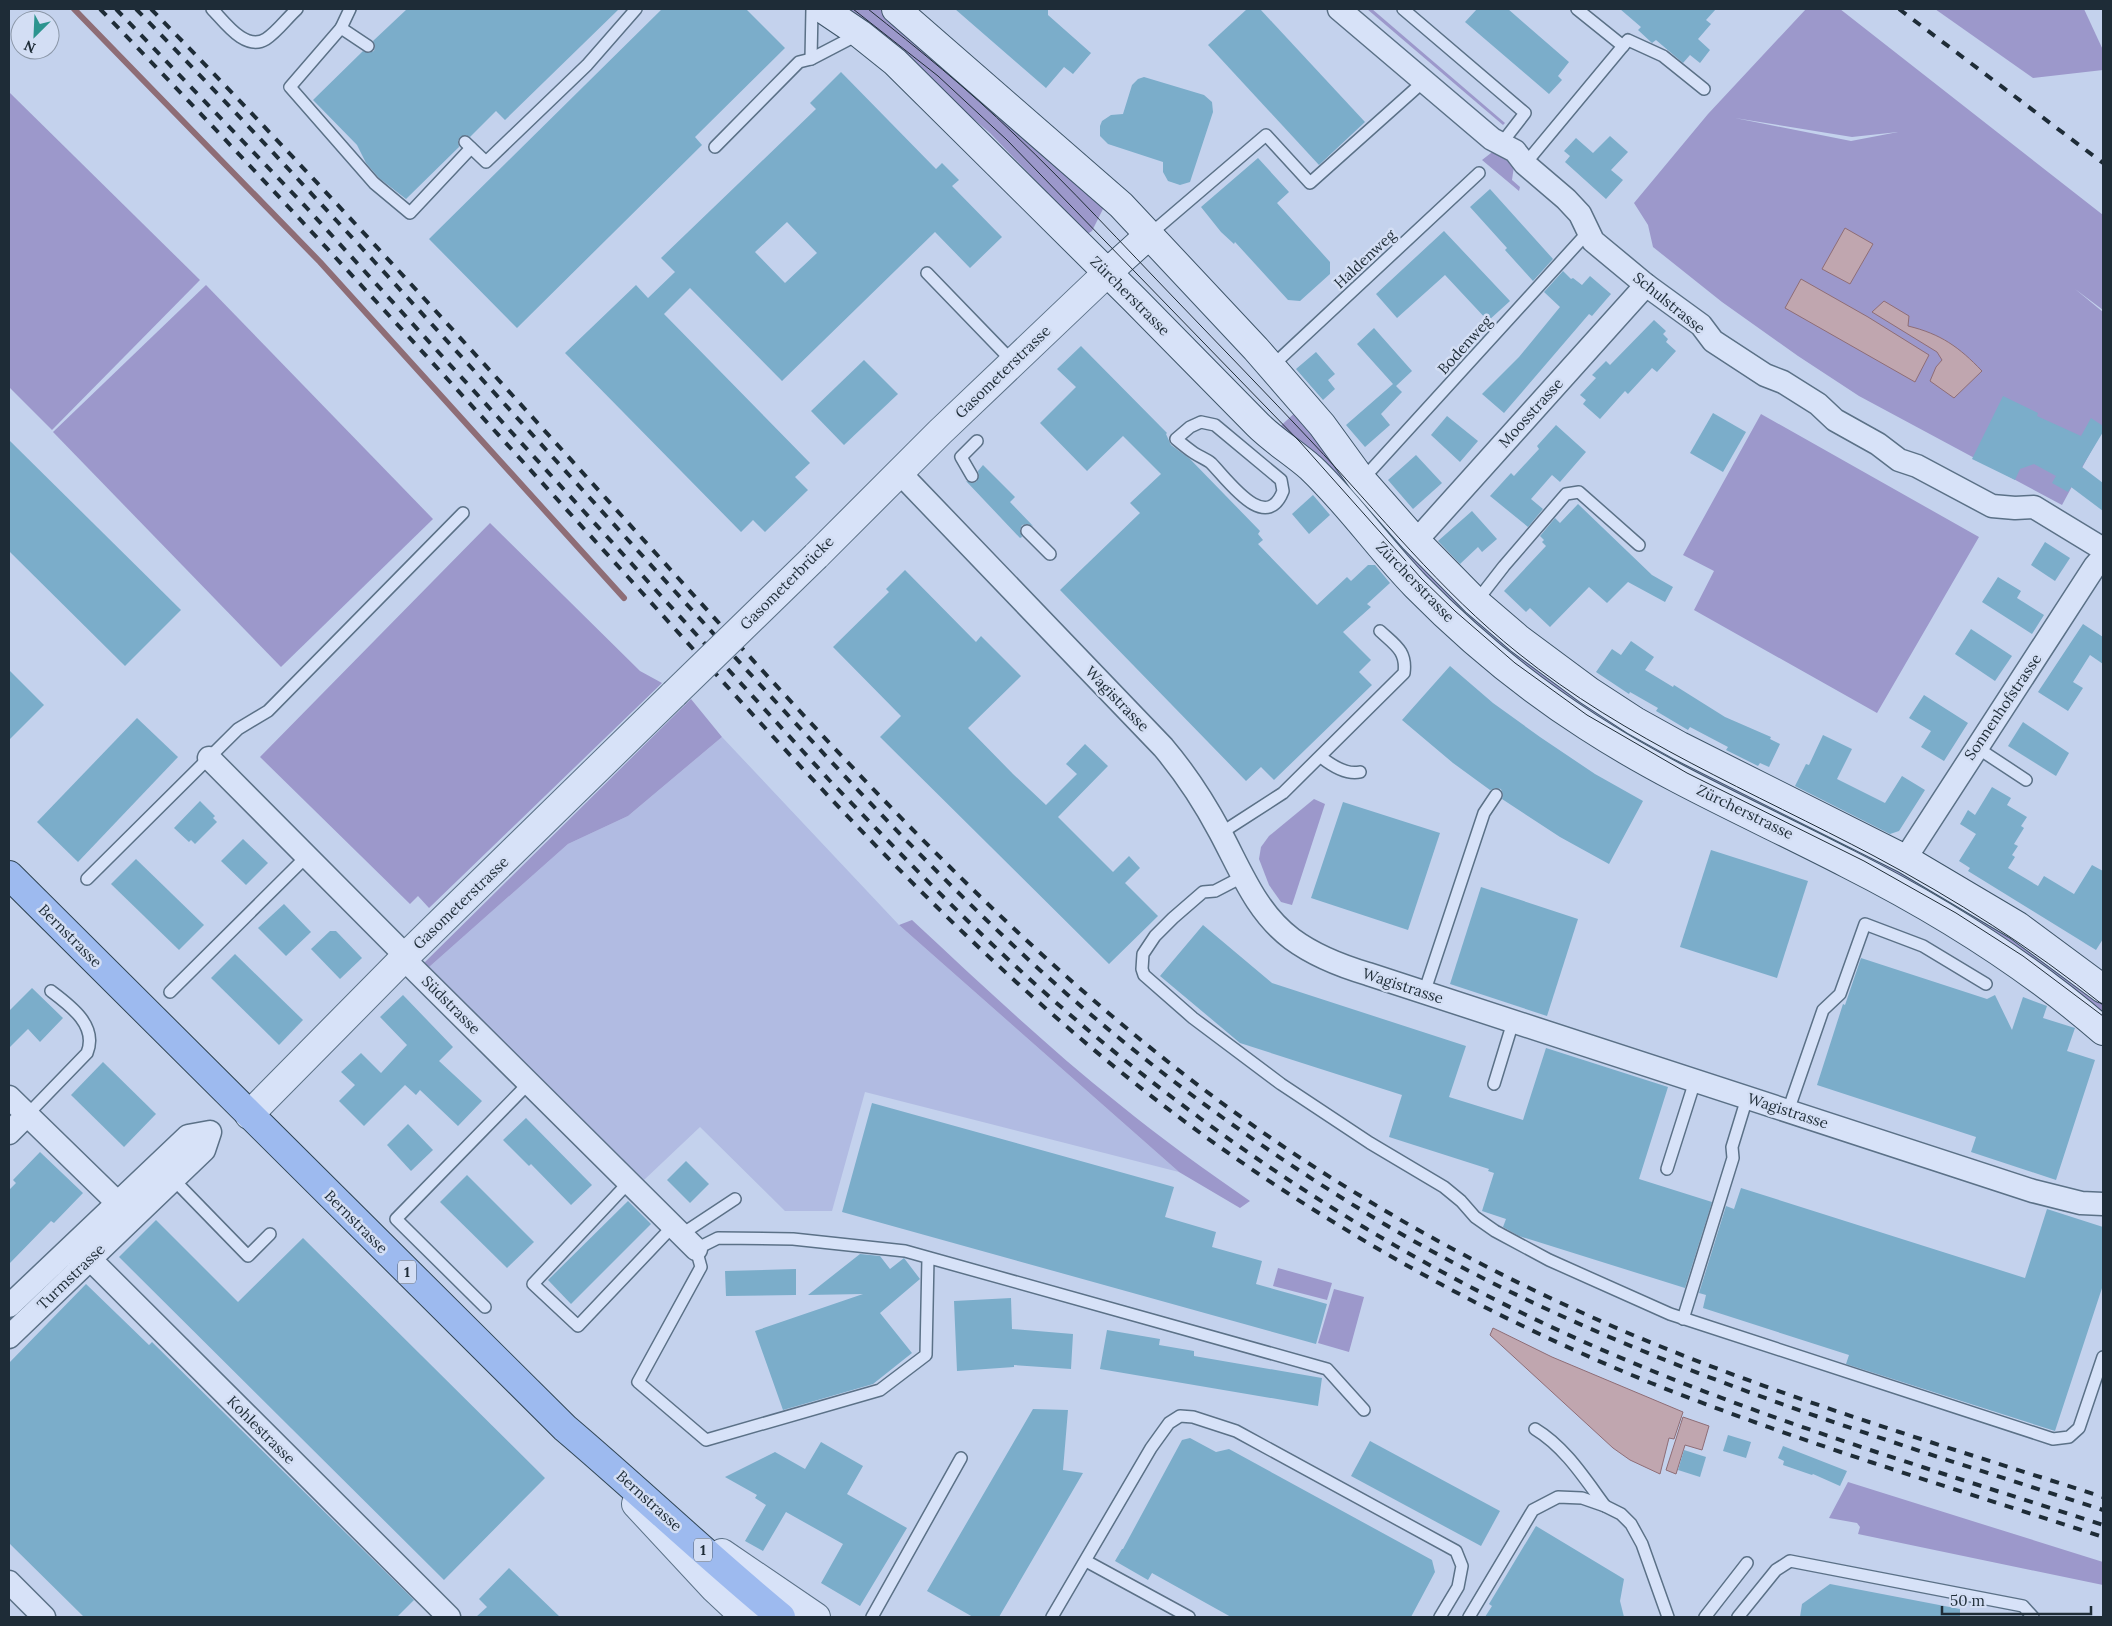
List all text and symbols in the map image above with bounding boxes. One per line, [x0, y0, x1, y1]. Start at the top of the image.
north arrow [10, 10, 60, 60]
text: N [21, 36, 38, 57]
street label: Haldenweg [1330, 225, 1400, 292]
street label: Zürcherstrasse [1087, 252, 1174, 339]
street label: Schulstrasse [1629, 268, 1709, 337]
street label: Bodenweg [1433, 311, 1496, 378]
street label: Gasometerstrasse [951, 321, 1054, 422]
street label: Moosstrasse [1494, 374, 1567, 451]
street label: Gasometerbrücke [736, 532, 838, 634]
street label: Zürcherstrasse [1372, 537, 1459, 626]
street label: Sonnenhofstrasse [1960, 650, 2045, 764]
street label: Wagistrasse [1081, 662, 1153, 735]
street label: Zürcherstrasse [1694, 780, 1797, 843]
street label: Gasometerstrasse [409, 852, 512, 953]
street label: Bernstrasse [35, 900, 106, 971]
street label: Wagistrasse [1360, 964, 1446, 1008]
street label: Südstrasse [418, 971, 485, 1038]
street label: Wagistrasse [1745, 1089, 1831, 1133]
street label: Bernstrasse [321, 1186, 392, 1257]
street label: Turmstrasse [33, 1240, 109, 1314]
road number: 1 [398, 1260, 416, 1284]
street label: Kohlestrasse [223, 1392, 299, 1468]
street label: Bernstrasse [613, 1466, 686, 1535]
road number: 1 [694, 1538, 712, 1562]
scale bar [1942, 1584, 2091, 1616]
text: 50 m [1950, 1591, 1985, 1610]

